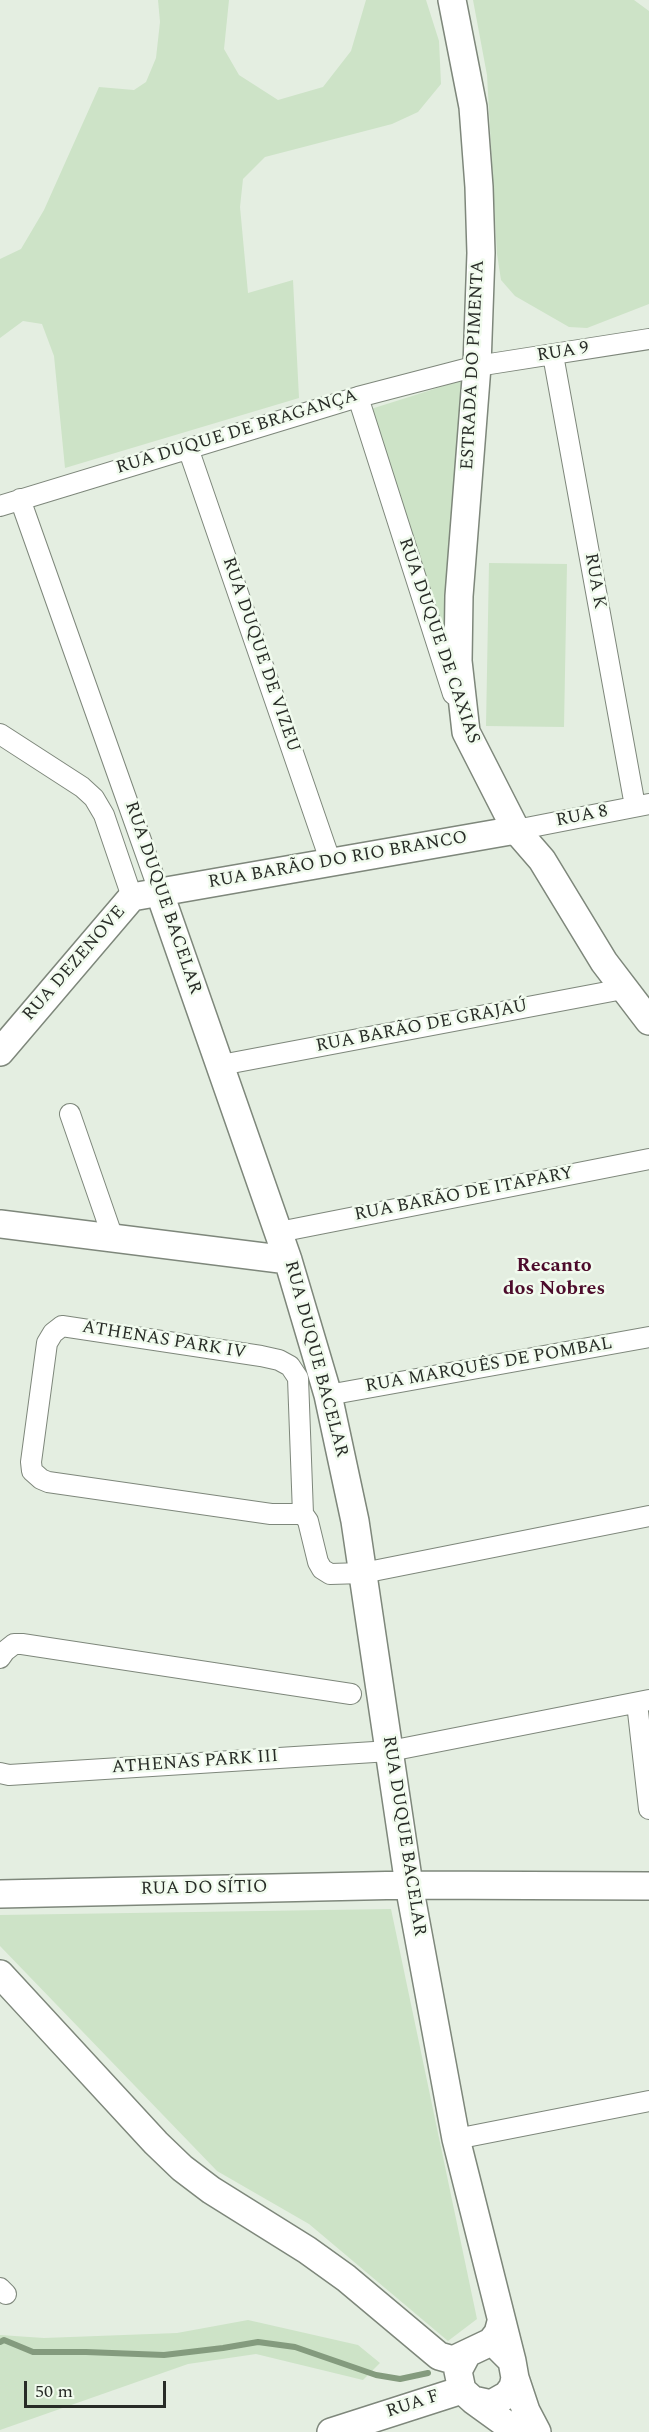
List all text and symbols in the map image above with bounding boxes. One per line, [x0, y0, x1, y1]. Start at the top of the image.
street label: ESTRADA DO PIMENTA [458, 259, 490, 471]
street label: RUA 9 [535, 338, 591, 368]
street label: RUA DUQUE DE BRAGANÇA [114, 386, 360, 480]
street label: RUA DUQUE DE CAXIAS [393, 535, 483, 747]
street label: RUA K [578, 551, 610, 611]
street label: RUA DUQUE DE VIZEU [216, 555, 304, 755]
street label: RUA DUQUE BACELAR [119, 799, 205, 997]
street label: RUA 8 [554, 801, 610, 833]
street label: RUA BARÃO DO RIO BRANCO [207, 828, 469, 894]
street label: RUA DEZENOVE [19, 902, 131, 1026]
street label: RUA BARÃO DE GRAJAÚ [314, 996, 530, 1058]
street label: RUA BARÃO DE ITAPARY [353, 1163, 575, 1227]
district label: Recanto dos Nobres [503, 1255, 605, 1302]
street label: RUA DUQUE BACELAR [278, 1258, 352, 1460]
street label: ATHENAS PARK IV [80, 1317, 248, 1365]
street label: RUA MARQUÊS DE POMBAL [364, 1334, 614, 1398]
street label: RUA DUQUE BACELAR [377, 1734, 429, 1938]
street label: ATHENAS PARK III [111, 1746, 279, 1780]
street label: RUA DO SÍTIO [140, 1877, 268, 1901]
scale bar [27, 2369, 170, 2407]
text: 50 m [35, 2378, 73, 2405]
street label: RUA F [384, 2386, 442, 2424]

